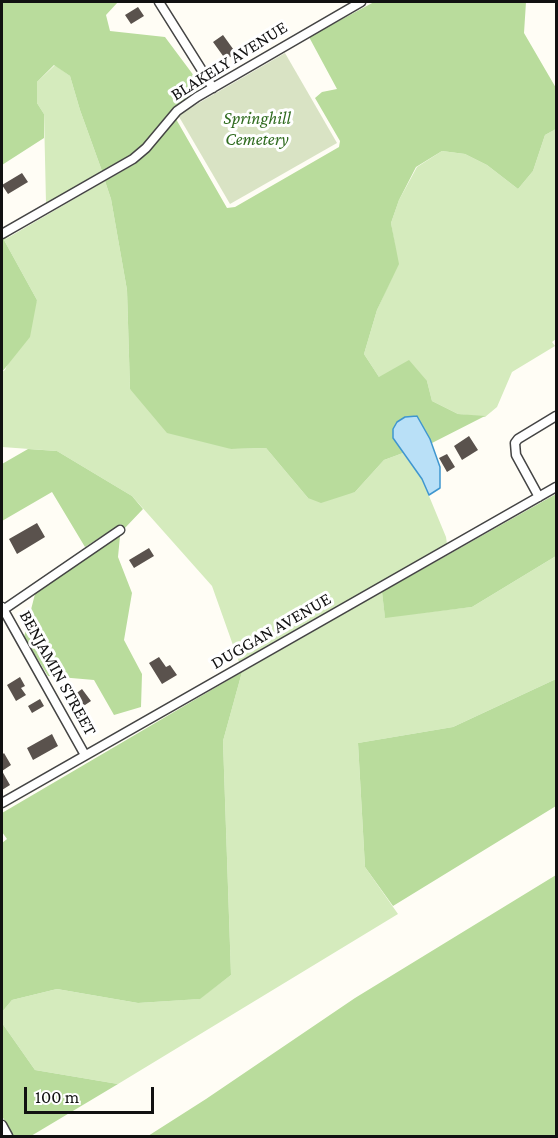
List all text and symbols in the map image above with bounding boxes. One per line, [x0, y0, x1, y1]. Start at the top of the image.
street label: BLAKELY AVENUE [167, 17, 291, 105]
park label: Springhill Cemetery [223, 107, 291, 150]
street label: DUGGAN AVENUE [207, 588, 335, 674]
street label: BENJAMIN STREET [15, 607, 101, 739]
scale bar [27, 1075, 158, 1113]
text: 100 m [35, 1087, 79, 1107]

